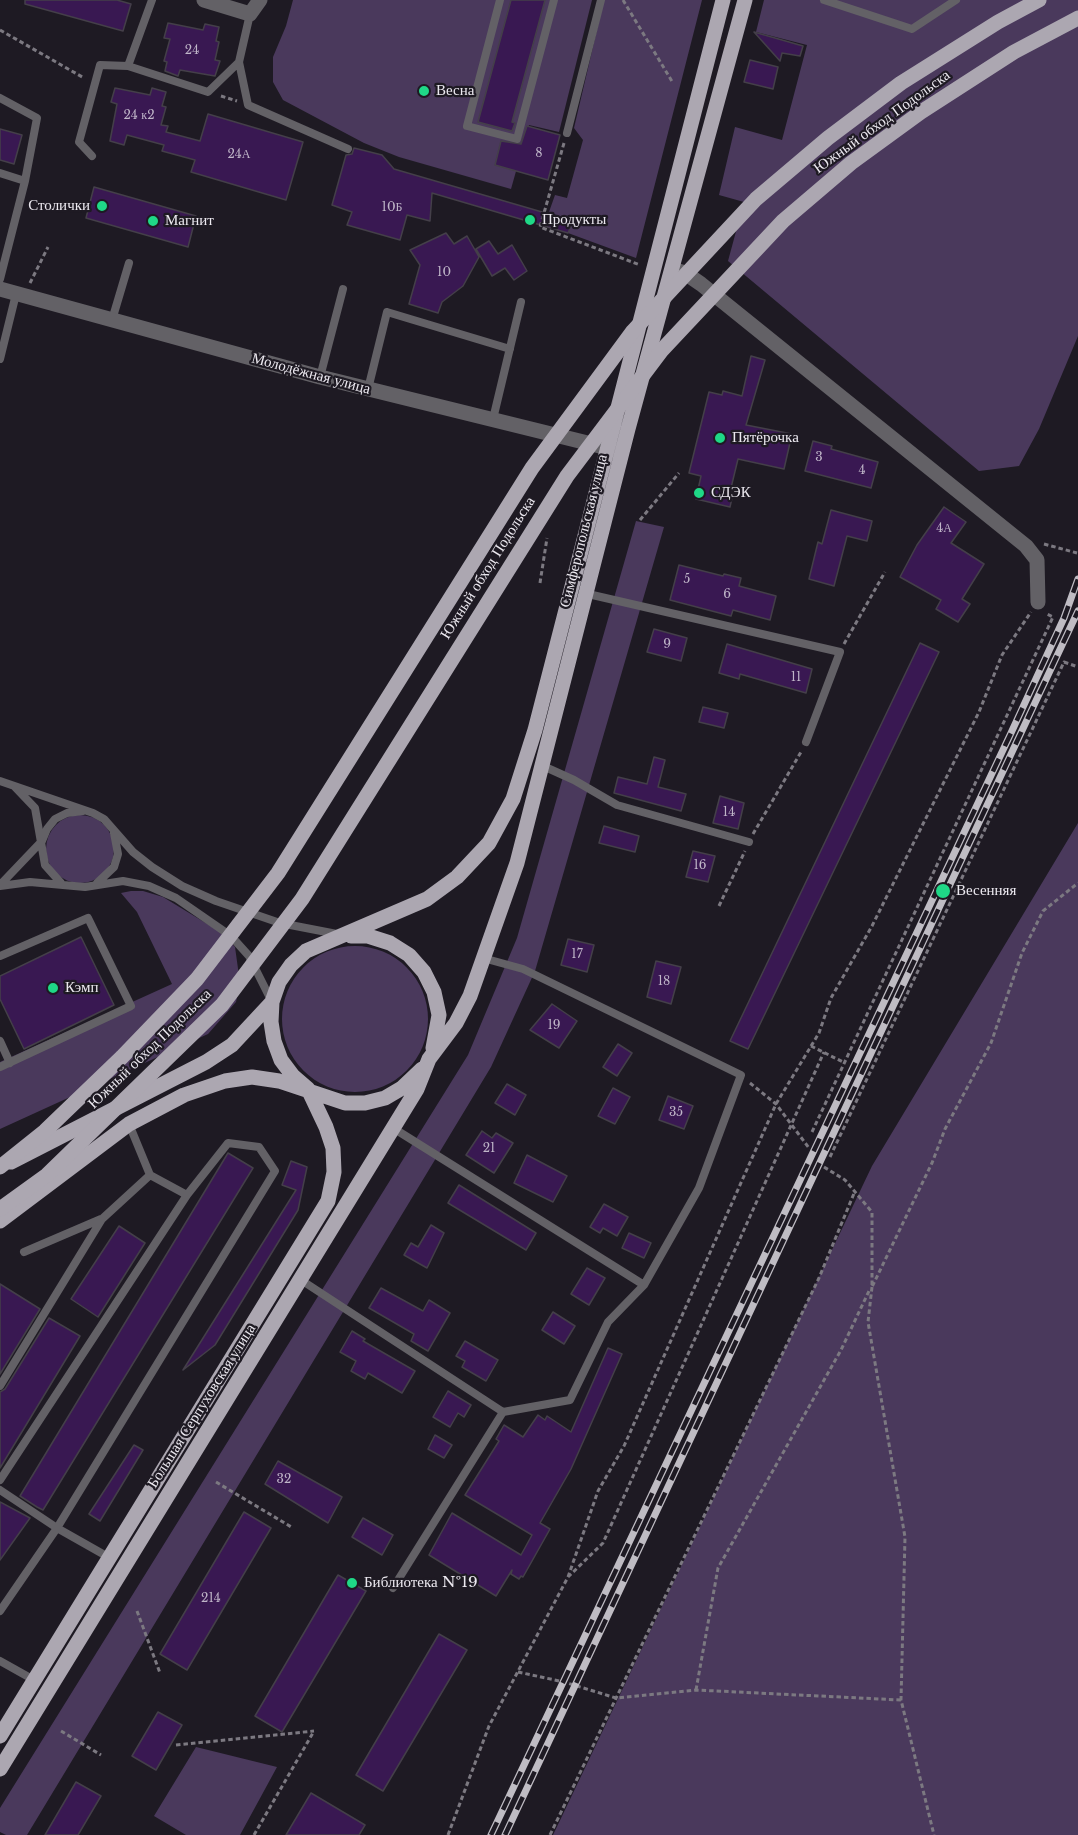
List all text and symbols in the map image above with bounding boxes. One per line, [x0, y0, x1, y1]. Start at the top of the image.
house number: 24 [185, 44, 199, 58]
street label: Южный обход Подольска [810, 66, 954, 178]
place label: Весна [436, 82, 474, 100]
marker: Весна [417, 84, 431, 98]
house number: 24 к2 [123, 109, 155, 123]
house number: 8 [535, 147, 543, 161]
house number: 24А [227, 148, 251, 162]
place label: Столички [28, 197, 90, 215]
marker: Столички [95, 199, 109, 213]
house number: 10Б [382, 201, 402, 215]
place label: Продукты [542, 211, 606, 229]
place label: Магнит [165, 212, 214, 230]
marker: Продукты [523, 213, 537, 227]
marker: Магнит [146, 214, 160, 228]
house number: 10 [437, 266, 451, 280]
street label: Молодёжная улица [250, 349, 372, 399]
place label: Пятёрочка [732, 429, 799, 447]
marker: Пятёрочка [713, 431, 727, 445]
house number: 3 [815, 451, 823, 465]
street label: Симферопольская улица [556, 453, 612, 609]
house number: 4 [858, 464, 866, 478]
place label: СДЭК [711, 484, 751, 502]
marker: СДЭК [692, 486, 706, 500]
street label: Южный обход Подольска [437, 494, 539, 642]
house number: 4А [936, 522, 952, 536]
house number: 5 [684, 573, 690, 587]
house number: 6 [723, 588, 731, 602]
house number: 9 [663, 638, 671, 652]
house number: 11 [791, 671, 801, 685]
house number: 14 [723, 806, 735, 820]
house number: 16 [693, 859, 707, 873]
marker: Весенняя [934, 882, 952, 900]
place label: Весенняя [956, 882, 1016, 900]
house number: 17 [571, 948, 583, 962]
house number: 18 [658, 975, 670, 989]
place label: Кэмп [65, 979, 99, 997]
marker: Кэмп [46, 981, 60, 995]
street label: Южный обход Подольска [85, 985, 215, 1113]
house number: 19 [547, 1019, 561, 1033]
house number: 35 [669, 1106, 683, 1120]
house number: 21 [483, 1142, 495, 1156]
street label: Большая Серпуховская улица [144, 1321, 260, 1491]
house number: 32 [277, 1473, 291, 1487]
place label: Библиотека №19 [364, 1574, 478, 1592]
marker: Библиотека №19 [345, 1576, 359, 1590]
house number: 214 [201, 1592, 221, 1606]

